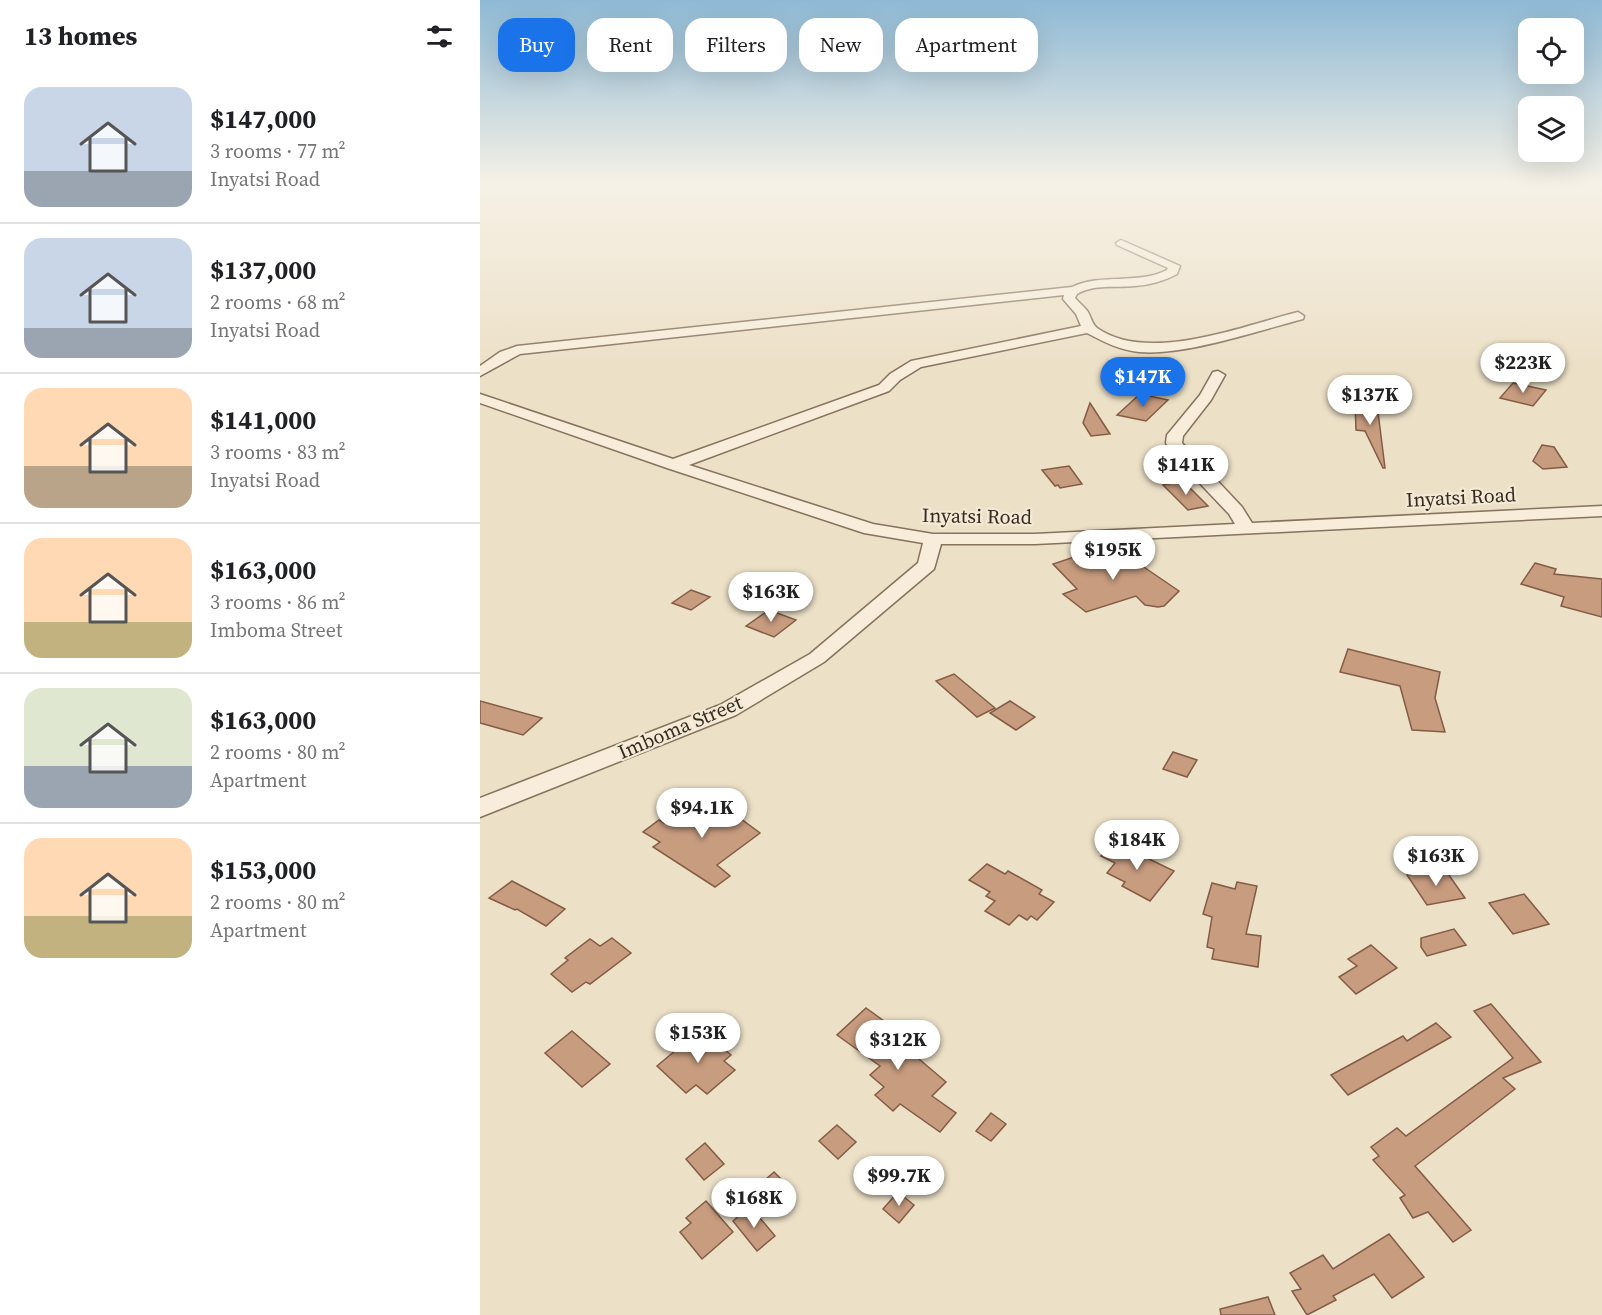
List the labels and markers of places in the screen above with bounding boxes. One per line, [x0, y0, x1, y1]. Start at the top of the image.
pin: $223K [1481, 343, 1565, 394]
pin: $147K [1101, 357, 1185, 408]
pin: $137K [1328, 375, 1412, 426]
pin: $141K [1144, 445, 1228, 496]
pin: $195K [1071, 530, 1155, 581]
pin: $163K [729, 572, 813, 623]
pin: $94.1K [653, 788, 751, 839]
pin: $184K [1095, 820, 1179, 871]
pin: $163K [1394, 836, 1478, 887]
pin: $153K [656, 1013, 740, 1064]
pin: $312K [856, 1020, 940, 1071]
pin: $99.7K [850, 1156, 948, 1207]
pin: $168K [712, 1178, 796, 1229]

